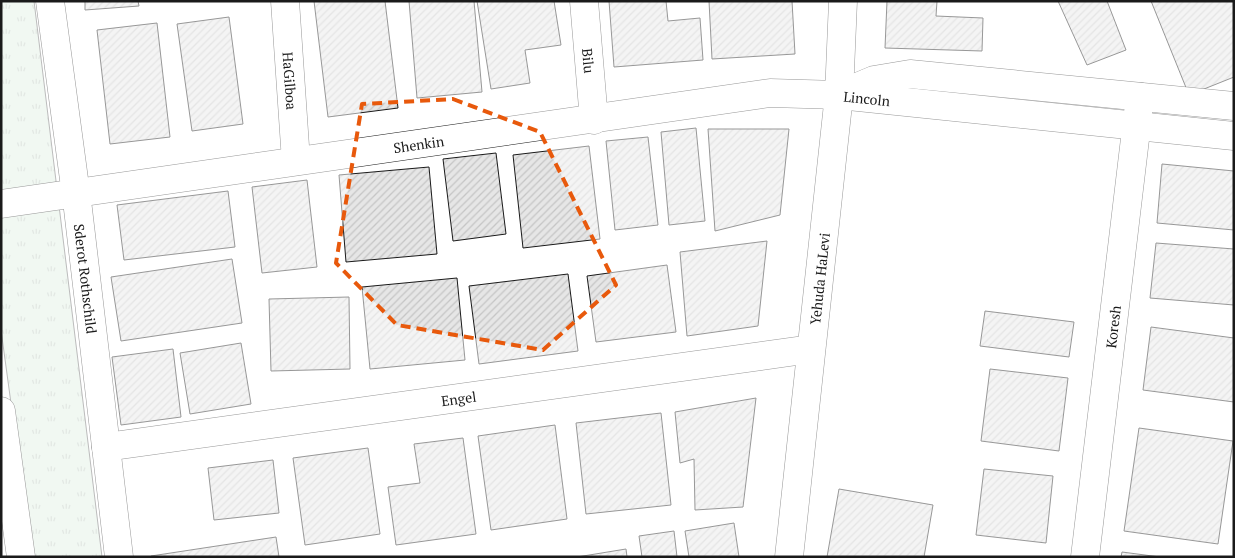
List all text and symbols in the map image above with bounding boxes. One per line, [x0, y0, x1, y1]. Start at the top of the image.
street label: Bilu [579, 47, 600, 74]
street label: HaGilboa [279, 51, 302, 110]
street label: Lincoln [843, 86, 892, 110]
street label: Shenkin [392, 131, 446, 157]
street label: Sderot Rothschild [70, 223, 102, 335]
street label: Yehuda HaLevi [805, 232, 834, 326]
street label: Koresh [1101, 304, 1125, 349]
street label: Engel [440, 386, 477, 410]

